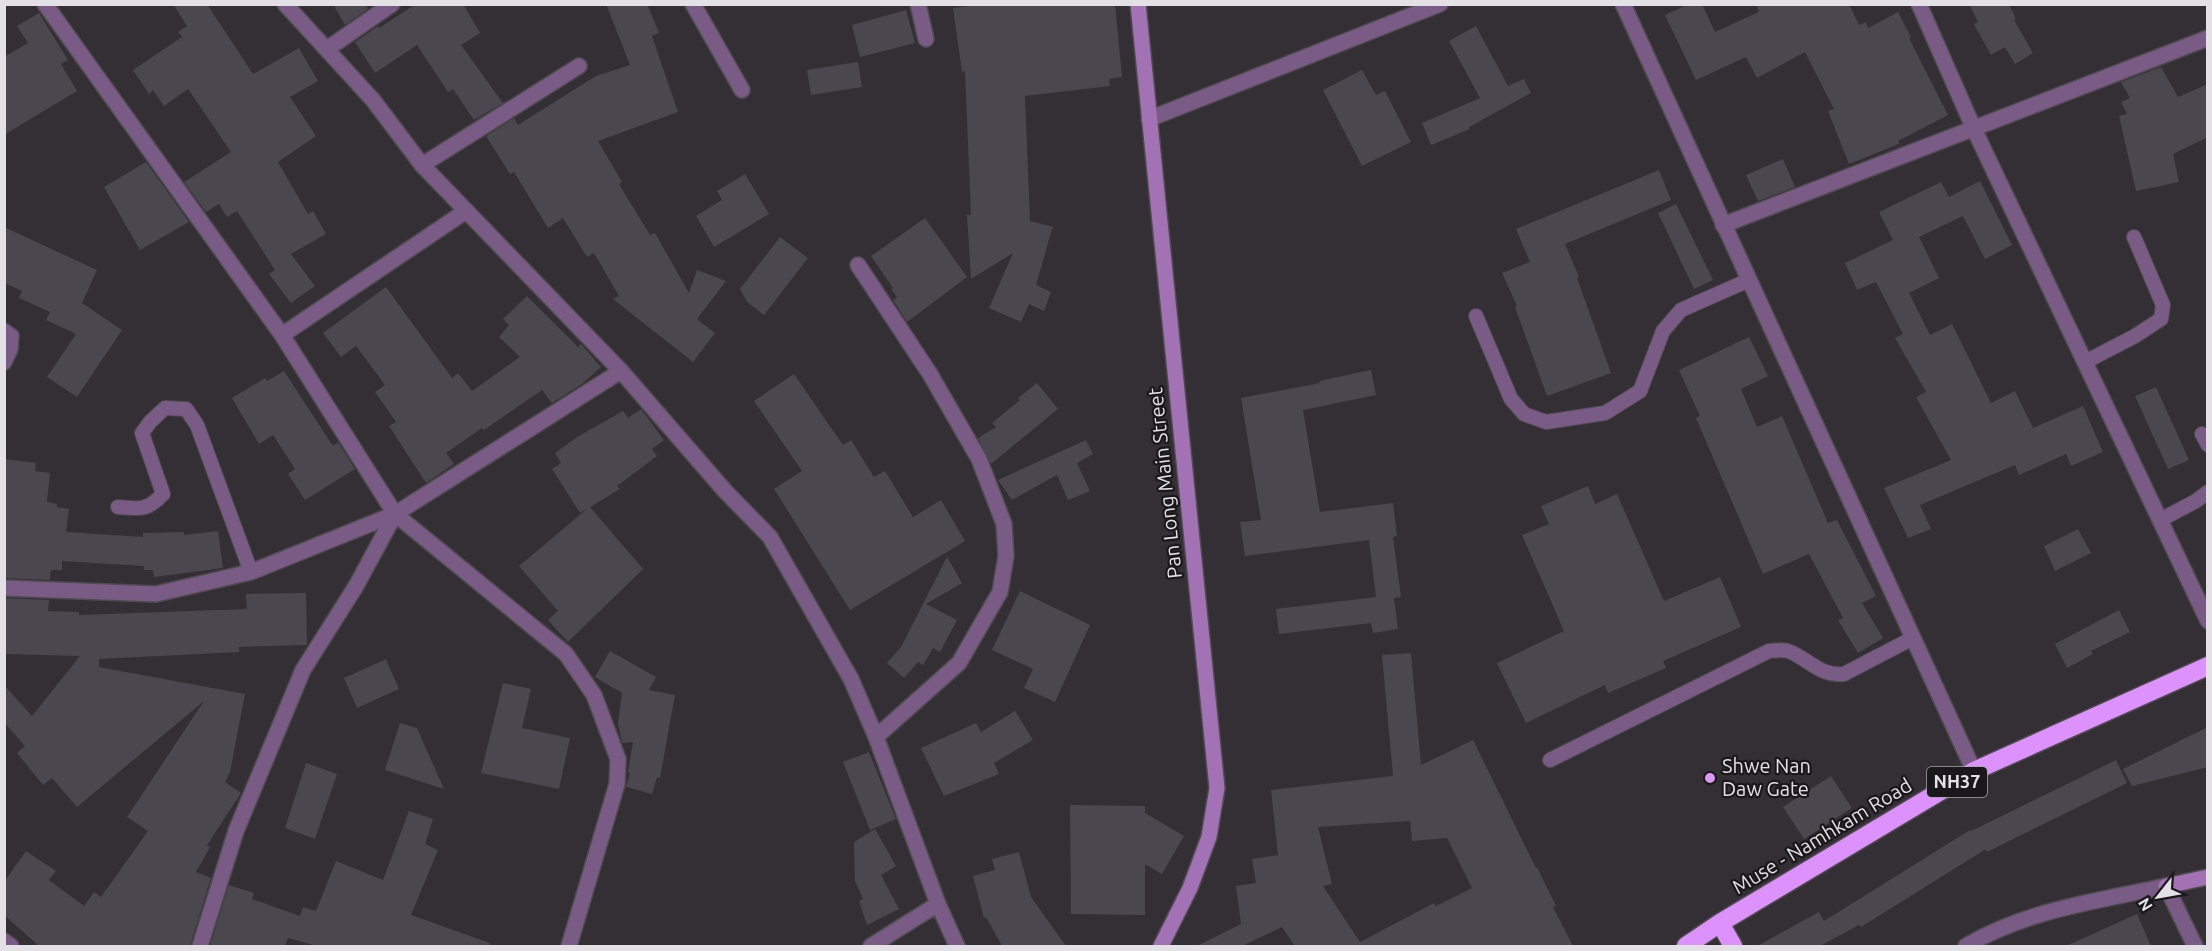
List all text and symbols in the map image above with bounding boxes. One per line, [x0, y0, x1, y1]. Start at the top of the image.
street label: Pan Long Main Street [1143, 386, 1186, 580]
place label: Shwe Nan Daw Gate [1722, 754, 1811, 800]
road number: NH37 [1927, 767, 1987, 797]
marker: Shwe Nan Daw Gate [1703, 771, 1717, 785]
street label: Muse - Namhkam Road [1728, 773, 1916, 898]
north arrow [2128, 867, 2188, 927]
text: N [2134, 895, 2156, 914]

